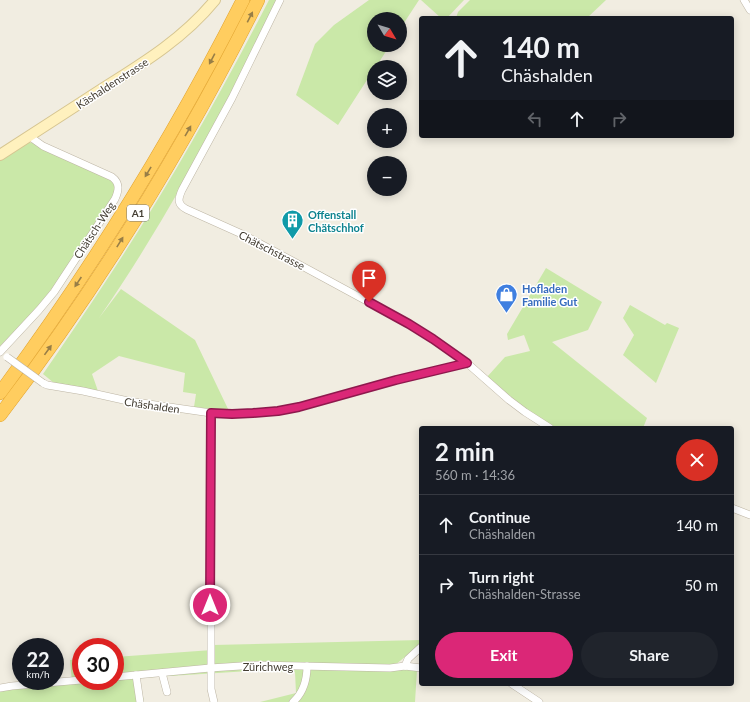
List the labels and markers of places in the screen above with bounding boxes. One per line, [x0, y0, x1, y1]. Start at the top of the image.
building icon: Offenstall Chätschhof [280, 207, 306, 240]
place label: Offenstall Chätschhof [308, 208, 364, 234]
pin [352, 261, 386, 302]
shop icon: Hofladen Familie Gut [494, 281, 520, 314]
place label: Hofladen Familie Gut [522, 282, 578, 308]

